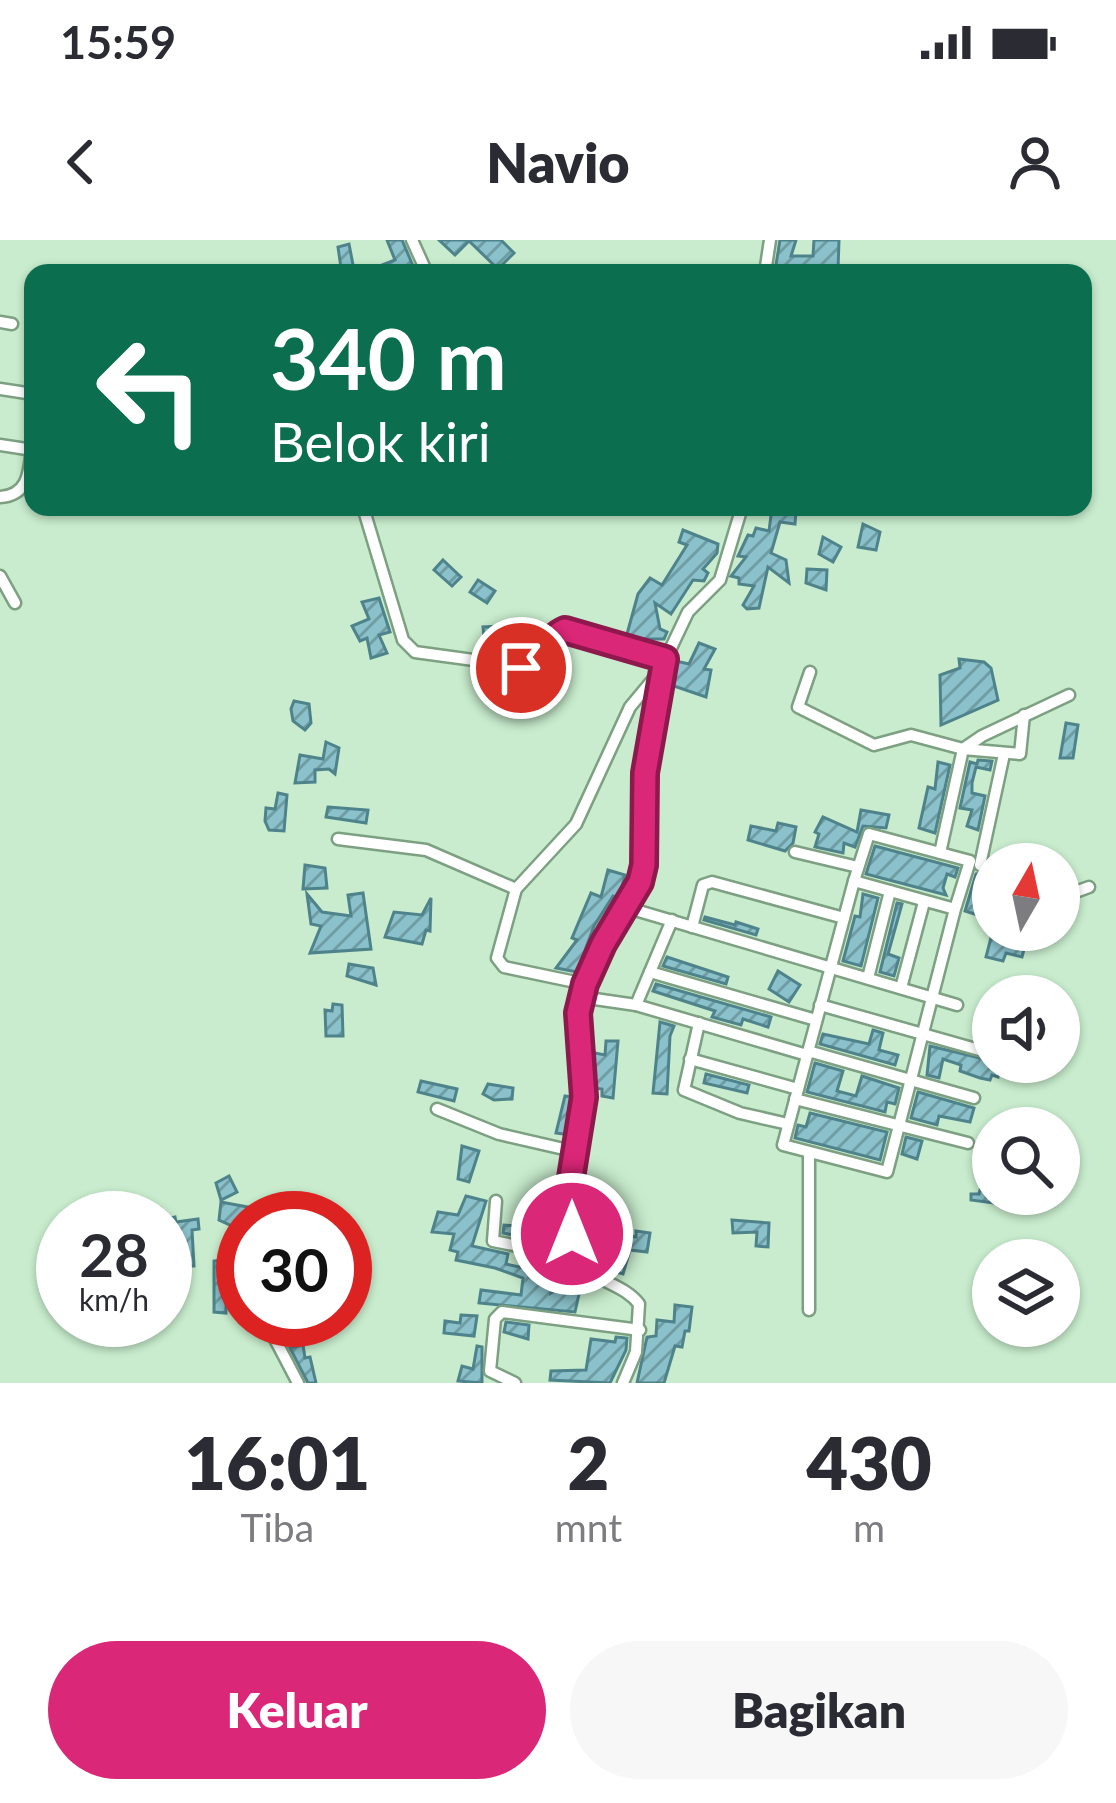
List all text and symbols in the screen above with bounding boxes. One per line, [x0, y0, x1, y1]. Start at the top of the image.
text: 15:59 [60, 15, 176, 69]
icon: back [48, 129, 114, 195]
icon: person [1002, 129, 1068, 195]
text: Navio [486, 130, 630, 195]
text: 340 m [270, 307, 507, 408]
icon: left [72, 312, 228, 468]
text: Belok kiri [270, 409, 491, 474]
pin [470, 617, 572, 719]
icon: arrive [488, 635, 554, 701]
north arrow [972, 843, 1080, 951]
map controls [972, 843, 1080, 1347]
button: sound [972, 975, 1080, 1083]
button: search [972, 1107, 1080, 1215]
position arrow [509, 1171, 635, 1297]
speed limit sign: 30 [216, 1191, 372, 1347]
text: 28 [79, 1218, 149, 1290]
button: layers [972, 1239, 1080, 1347]
text: km/h [79, 1281, 149, 1317]
text: 16:01 [184, 1419, 370, 1505]
text: 2 [568, 1419, 609, 1505]
text: 430 [806, 1419, 932, 1505]
text: Tiba [241, 1504, 314, 1550]
text: mnt [555, 1504, 622, 1550]
text: m [853, 1504, 885, 1550]
button: Keluar [48, 1641, 546, 1779]
button: Bagikan [570, 1641, 1068, 1779]

